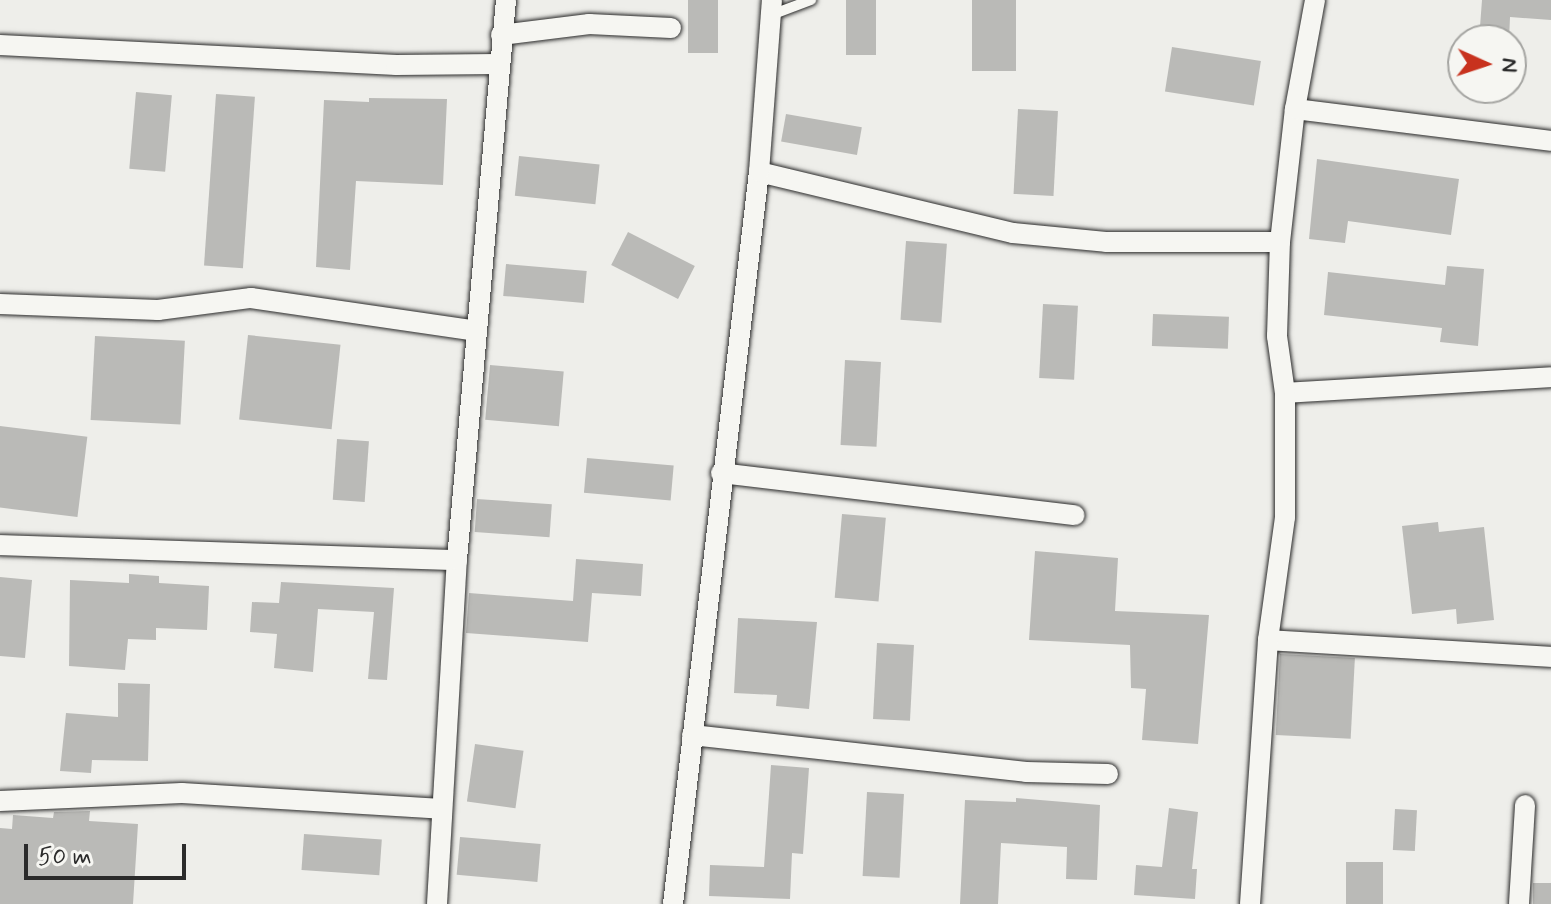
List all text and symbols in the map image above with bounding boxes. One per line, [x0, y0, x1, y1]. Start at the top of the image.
north arrow [1447, 24, 1527, 104]
text: N [1495, 57, 1523, 73]
scale bar [28, 828, 190, 878]
text: 50 m [38, 842, 92, 873]

